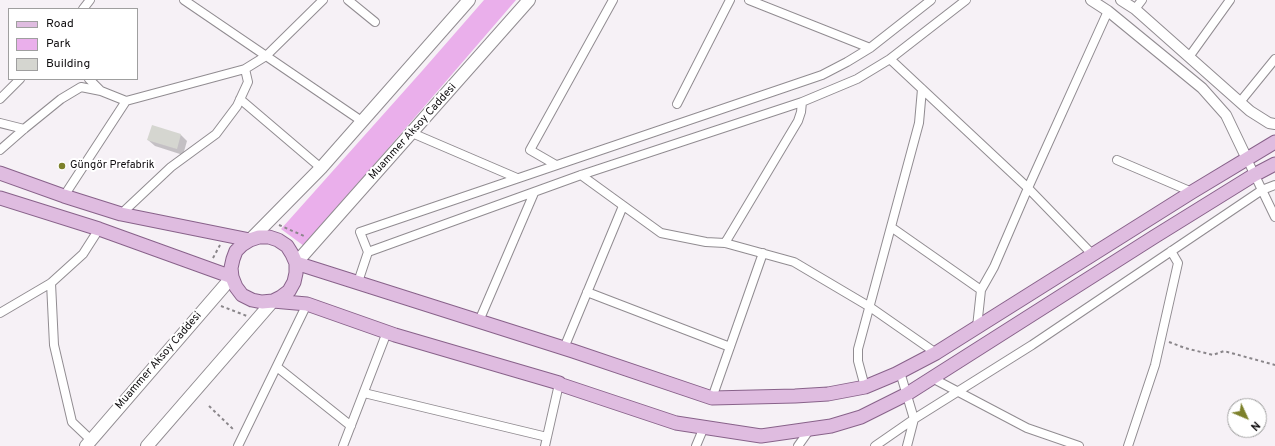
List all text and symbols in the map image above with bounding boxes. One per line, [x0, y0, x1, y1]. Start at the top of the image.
legend [8, 8, 138, 80]
text: Road [46, 16, 74, 32]
text: Park [46, 36, 71, 52]
text: Building [46, 56, 90, 72]
street label: Muammer Aksoy Caddesi [366, 81, 460, 183]
place label: Güngör Prefabrik [70, 159, 155, 173]
marker: Güngör Prefabrik [57, 161, 67, 171]
street label: Muammer Aksoy Caddesi [113, 310, 205, 412]
north arrow [1227, 398, 1267, 438]
text: N [1247, 418, 1263, 433]

